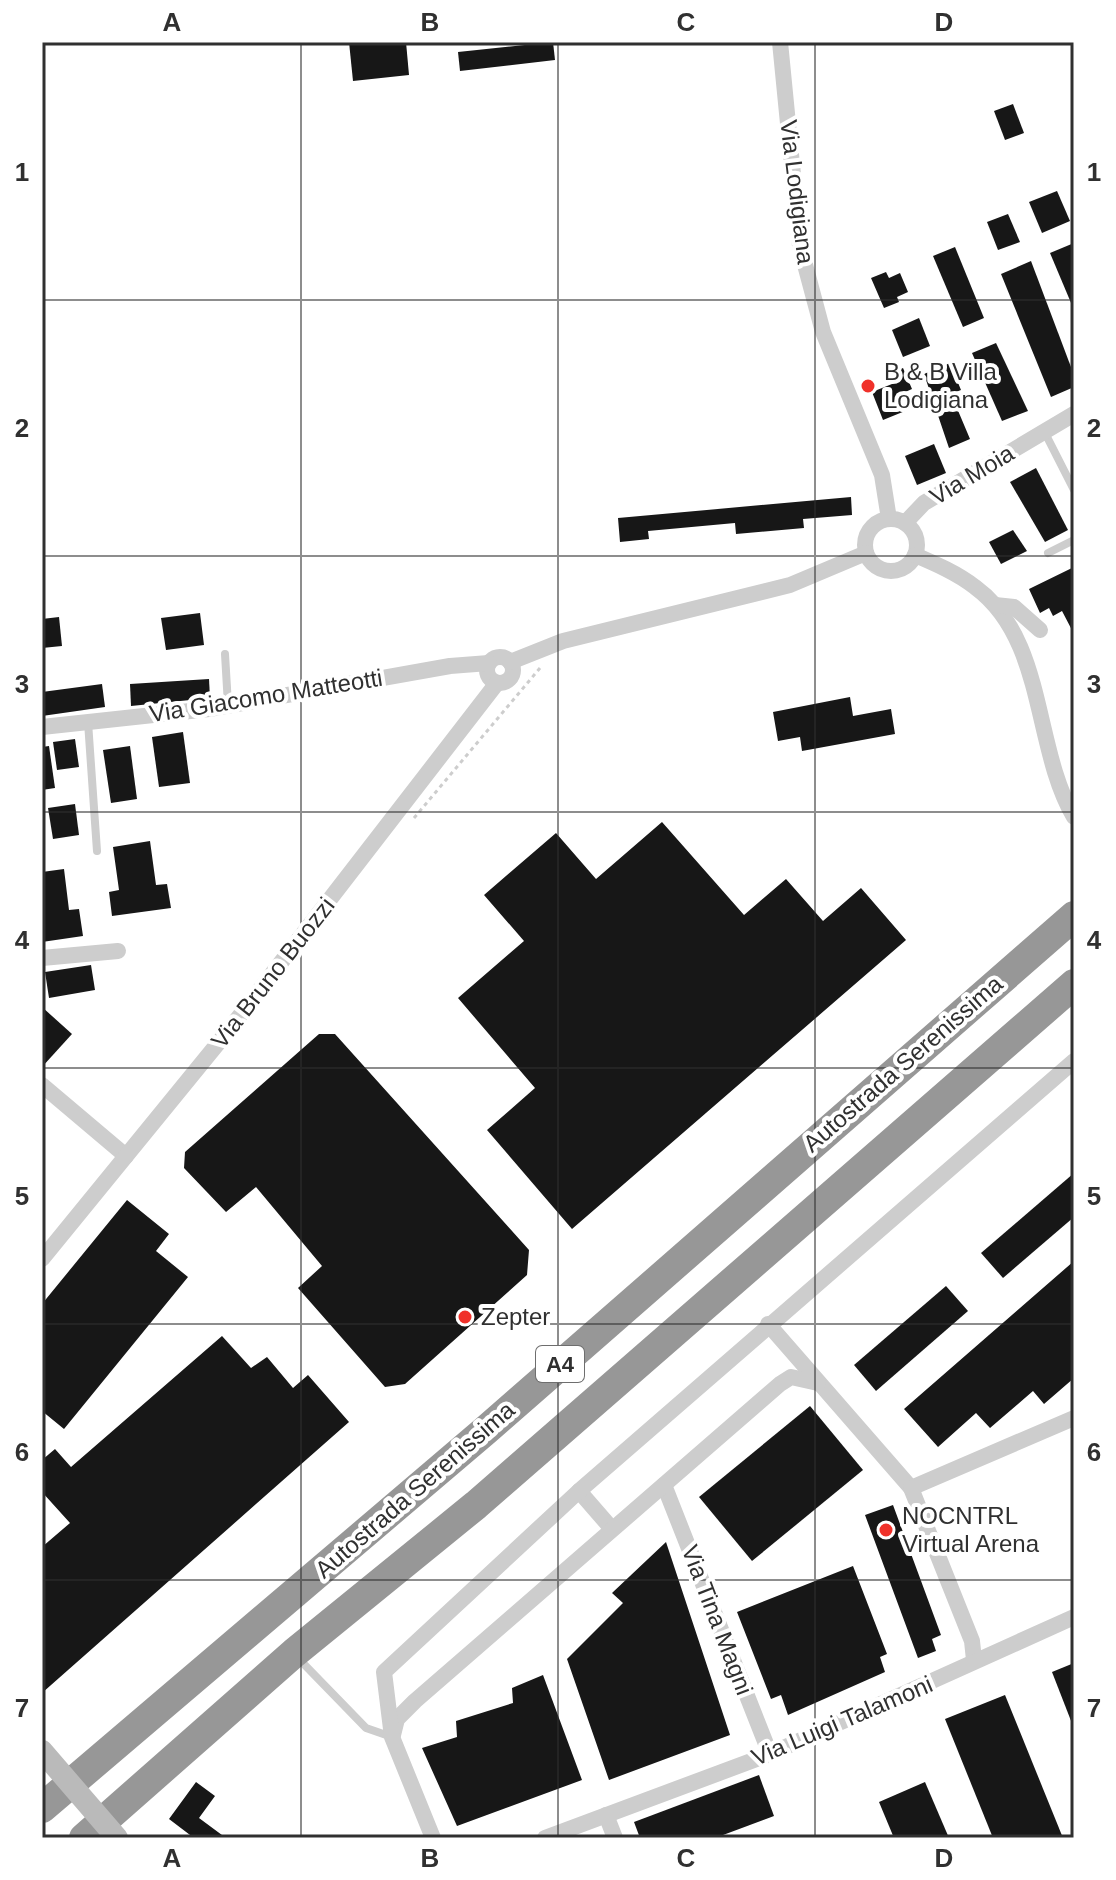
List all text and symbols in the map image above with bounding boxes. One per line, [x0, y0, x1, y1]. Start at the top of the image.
text: A [163, 7, 182, 37]
text: B [421, 7, 439, 37]
text: C [677, 7, 696, 37]
text: D [935, 7, 953, 37]
street label: Via Lodigiana [775, 118, 820, 266]
text: 1 [15, 157, 29, 187]
text: 1 [1087, 157, 1101, 187]
place label: B & B Villa Lodigiana [884, 358, 998, 413]
marker: B & B Villa Lodigiana [859, 377, 877, 395]
text: 2 [15, 413, 29, 443]
text: 2 [1087, 413, 1101, 443]
street label: Via Moia [925, 439, 1019, 510]
street label: Via Giacomo Matteotti [147, 664, 384, 727]
text: 3 [15, 669, 29, 699]
text: 3 [1087, 669, 1101, 699]
street label: Via Bruno Buozzi [205, 892, 340, 1053]
text: 4 [15, 925, 30, 955]
text: 4 [1087, 925, 1102, 955]
street label: Autostrada Serenissima [798, 969, 1008, 1157]
text: 5 [15, 1181, 29, 1211]
text: 5 [1087, 1181, 1101, 1211]
place label: Zepter [481, 1303, 550, 1330]
marker: Zepter [456, 1308, 474, 1326]
road number: A4 [536, 1346, 584, 1382]
street label: Autostrada Serenissima [310, 1395, 520, 1583]
text: 6 [15, 1437, 29, 1467]
text: 6 [1087, 1437, 1101, 1467]
place label: NOCNTRL Virtual Arena [902, 1502, 1040, 1557]
marker: NOCNTRL Virtual Arena [877, 1521, 895, 1539]
street label: Via Tina Magni [676, 1541, 758, 1699]
street label: Via Luigi Talamoni [747, 1670, 936, 1771]
text: 7 [15, 1693, 29, 1723]
text: 7 [1087, 1693, 1101, 1723]
text: A [163, 1843, 182, 1873]
text: B [421, 1843, 439, 1873]
text: C [677, 1843, 696, 1873]
text: D [935, 1843, 953, 1873]

